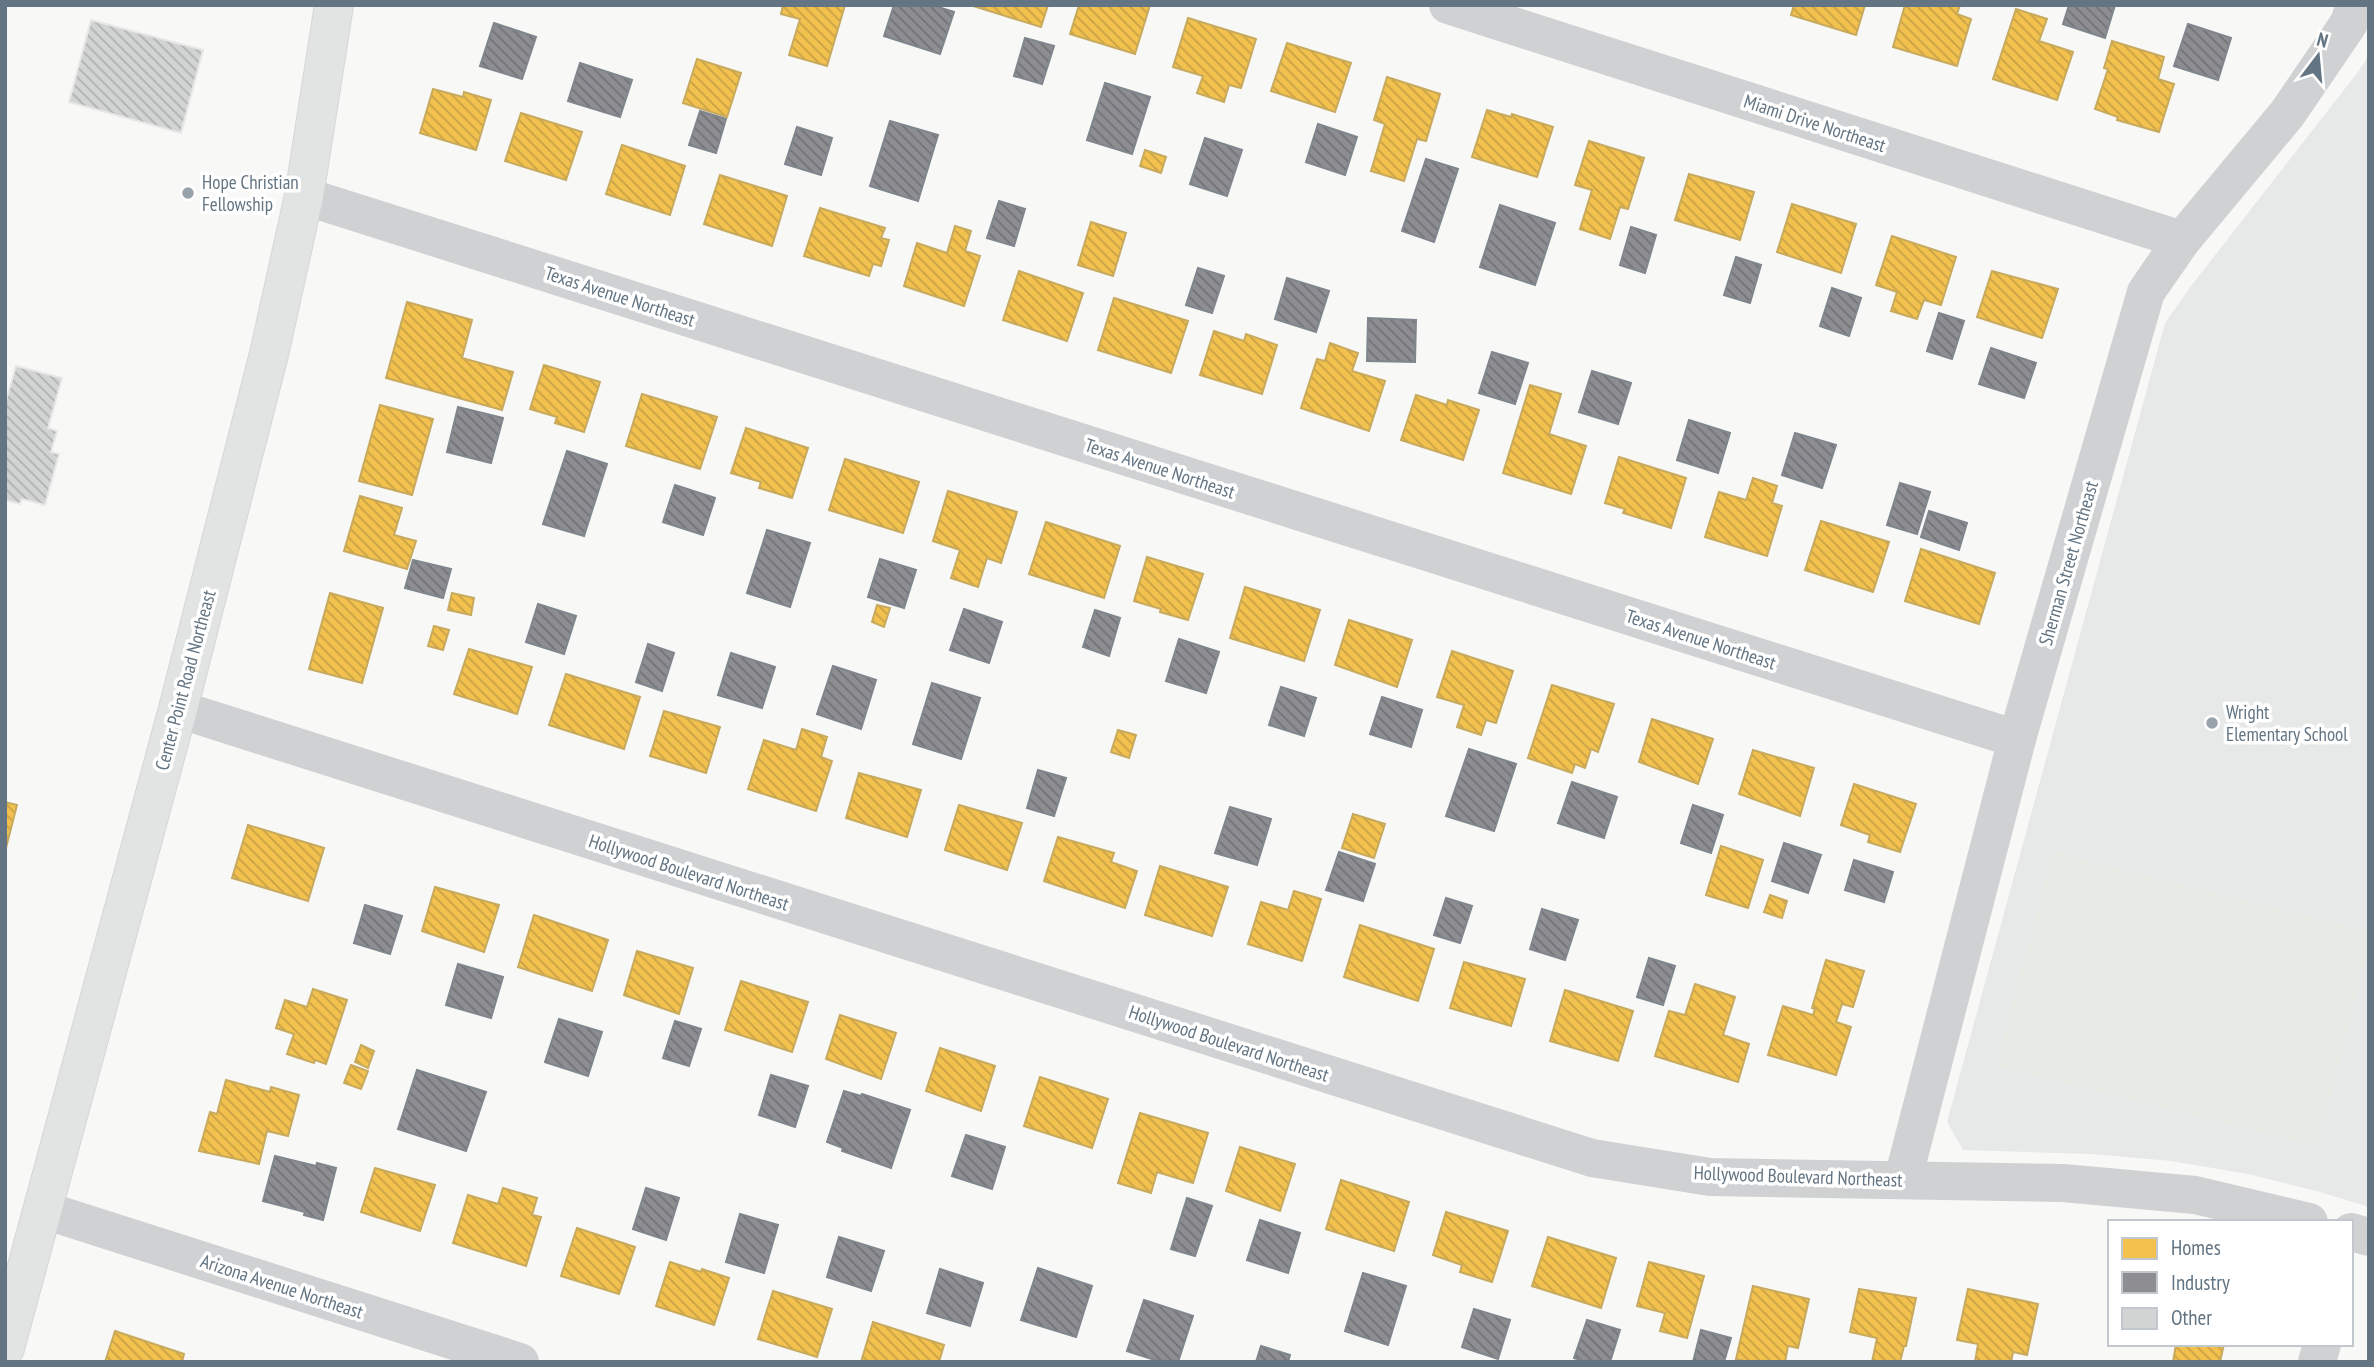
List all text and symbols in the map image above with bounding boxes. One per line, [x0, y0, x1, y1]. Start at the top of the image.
north arrow [2283, 21, 2353, 91]
text: N [2314, 27, 2331, 53]
street label: Miami Drive Northeast [1741, 89, 1890, 157]
place label: Hope Christian Fellowship [202, 170, 299, 216]
marker: Hope Christian Fellowship [180, 185, 196, 201]
street label: Texas Avenue Northeast [542, 260, 699, 332]
street label: Texas Avenue Northeast [1082, 432, 1239, 504]
street label: Sherman Street Northeast [2033, 477, 2103, 648]
street label: Center Point Road Northeast [149, 586, 221, 773]
street label: Texas Avenue Northeast [1623, 603, 1780, 675]
place label: Wright Elementary School [2226, 700, 2348, 746]
marker: Wright Elementary School [2204, 715, 2220, 731]
street label: Hollywood Boulevard Northeast [586, 828, 793, 916]
street label: Hollywood Boulevard Northeast [1126, 999, 1333, 1087]
street label: Hollywood Boulevard Northeast [1693, 1160, 1904, 1192]
legend [2108, 1220, 2353, 1346]
text: Homes [2171, 1234, 2221, 1261]
street label: Arizona Avenue Northeast [198, 1248, 367, 1324]
text: Industry [2171, 1269, 2230, 1296]
text: Other [2171, 1304, 2212, 1331]

